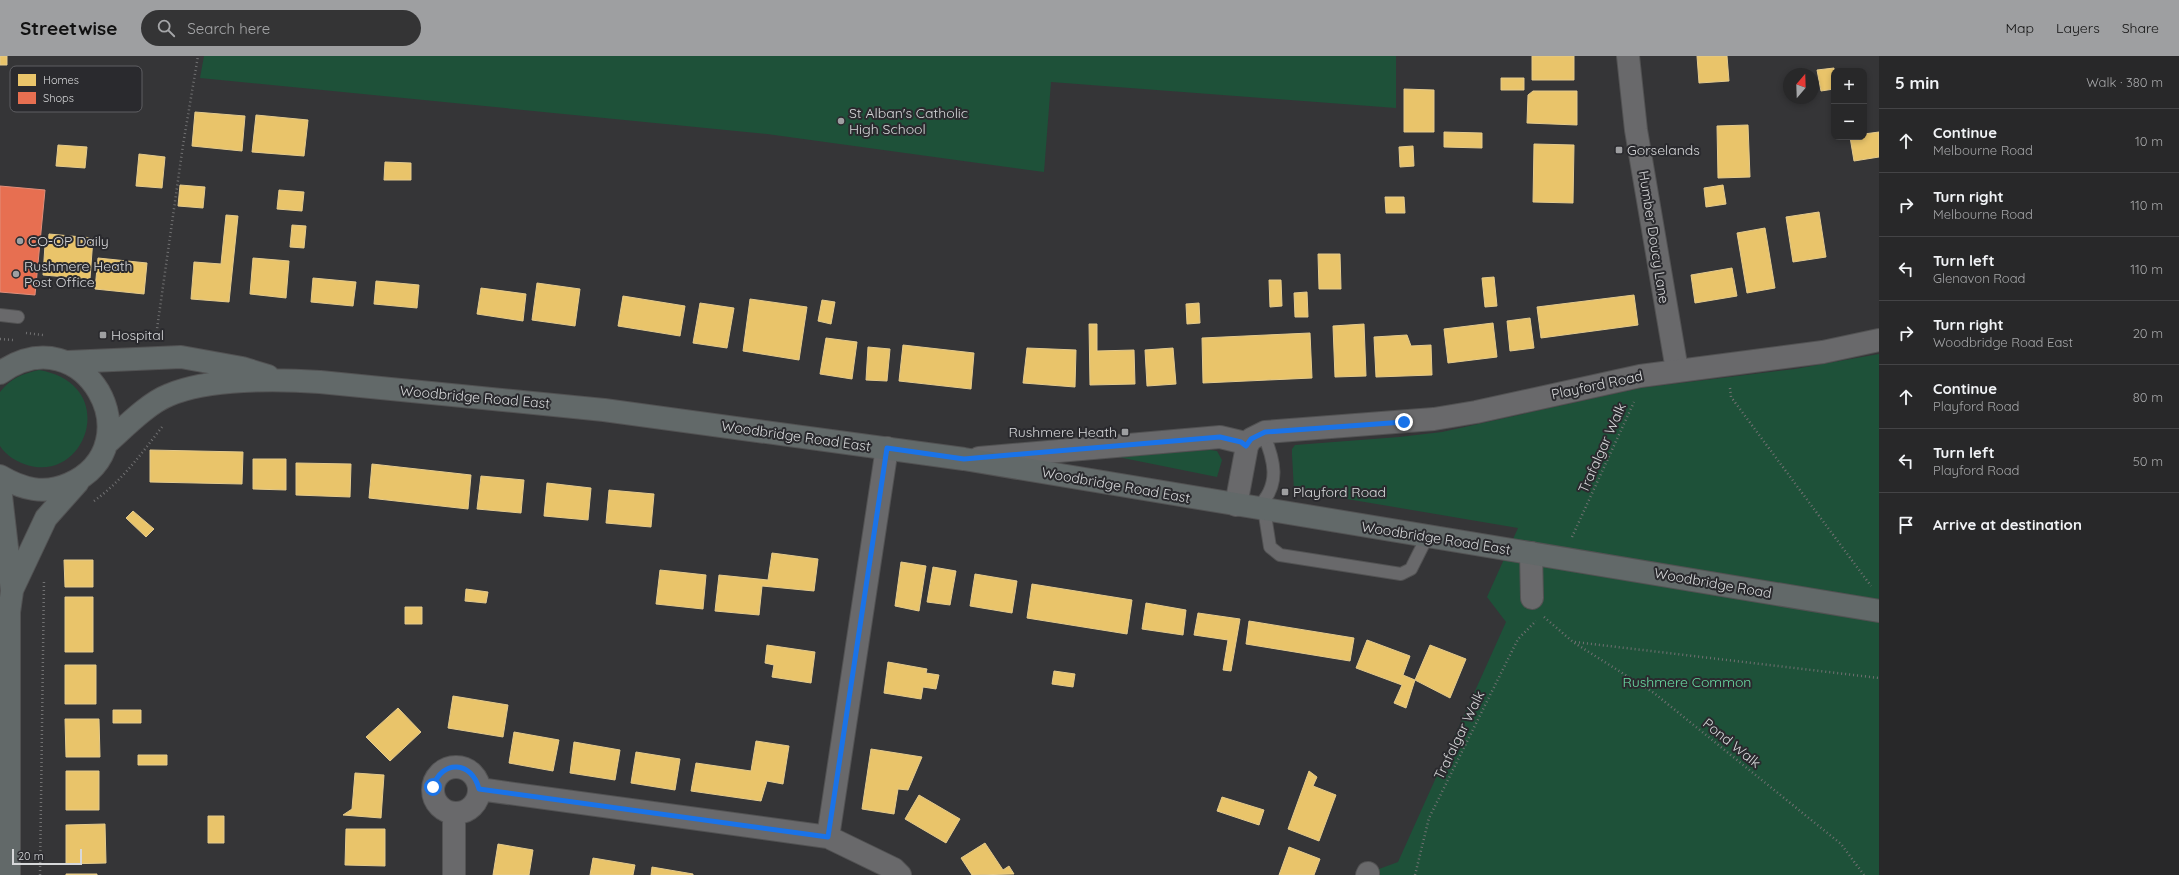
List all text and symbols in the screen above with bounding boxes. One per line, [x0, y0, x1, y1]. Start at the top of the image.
search box [141, 10, 421, 46]
text: Streetwise [20, 16, 117, 40]
icon: search [155, 17, 177, 39]
text: Search here [187, 19, 270, 38]
text: Map [2005, 19, 2034, 37]
text: Layers [2056, 19, 2100, 37]
text: Share [2122, 19, 2159, 37]
legend [10, 66, 142, 112]
north arrow [1783, 68, 1819, 104]
map controls [1831, 68, 1867, 140]
button: + [1831, 68, 1867, 104]
text: 5 min [1895, 72, 1939, 93]
text: Homes [43, 73, 79, 87]
text: Walk · 380 m [2086, 74, 2163, 90]
text: Shops [43, 91, 74, 105]
place label: St Alban's Catholic High School [849, 104, 968, 138]
button: − [1831, 104, 1867, 140]
marker: St Alban's Catholic High School [836, 116, 846, 126]
text: Continue [1933, 123, 1997, 142]
icon: ahead [1895, 130, 1917, 152]
text: 10 m [2135, 133, 2163, 149]
place label: Gorselands [1627, 141, 1700, 159]
text: Melbourne Road [1933, 142, 2033, 158]
marker: Gorselands [1614, 145, 1624, 155]
street label: Humber Doucy Lane [1635, 169, 1673, 305]
text: Turn right [1933, 187, 2004, 206]
icon: right [1895, 194, 1917, 216]
text: 110 m [2130, 197, 2163, 213]
text: Melbourne Road [1933, 206, 2033, 222]
place label: CO-OP Daily [28, 232, 109, 250]
marker: CO-OP Daily [15, 236, 25, 246]
text: Turn left [1933, 251, 1995, 270]
place label: Rushmere Heath Post Office [24, 257, 132, 291]
icon: left [1895, 258, 1917, 280]
text: 110 m [2130, 261, 2163, 277]
marker: Rushmere Heath Post Office [11, 269, 21, 279]
text: Glenavon Road [1933, 270, 2025, 286]
text: Turn right [1933, 315, 2004, 334]
icon: right [1895, 322, 1917, 344]
text: 20 m [2133, 325, 2163, 341]
place label: Hospital [111, 326, 164, 344]
marker: Hospital [98, 330, 108, 340]
text: Woodbridge Road East [1933, 334, 2073, 350]
street label: Playford Road [1550, 367, 1644, 403]
text: Continue [1933, 379, 1997, 398]
street label: Woodbridge Road East [399, 381, 551, 413]
icon: ahead [1895, 386, 1917, 408]
text: 80 m [2133, 389, 2163, 405]
text: Playford Road [1933, 398, 2019, 414]
street label: Trafalgar Walk [1574, 400, 1630, 496]
route end [1395, 413, 1413, 431]
street label: Woodbridge Road East [720, 417, 872, 455]
place label: Rushmere Heath [1009, 423, 1117, 441]
marker: Rushmere Heath [1120, 427, 1130, 437]
text: Turn left [1933, 443, 1995, 462]
icon: left [1895, 450, 1917, 472]
text: 50 m [2133, 453, 2163, 469]
text: Playford Road [1933, 462, 2019, 478]
street label: Woodbridge Road East [1040, 463, 1192, 507]
place label: Playford Road [1293, 483, 1386, 501]
marker: Playford Road [1280, 487, 1290, 497]
icon: arrive [1895, 514, 1917, 536]
text: Arrive at destination [1933, 515, 2082, 534]
street label: Woodbridge Road East [1360, 517, 1512, 559]
street label: Woodbridge Road [1653, 564, 1773, 602]
park label: Rushmere Common [1623, 673, 1751, 691]
street label: Trafalgar Walk [1430, 688, 1488, 782]
street label: Pond Walk [1699, 714, 1765, 772]
route start [424, 778, 442, 796]
scale bar [12, 847, 82, 866]
text: 20 m [18, 849, 44, 863]

